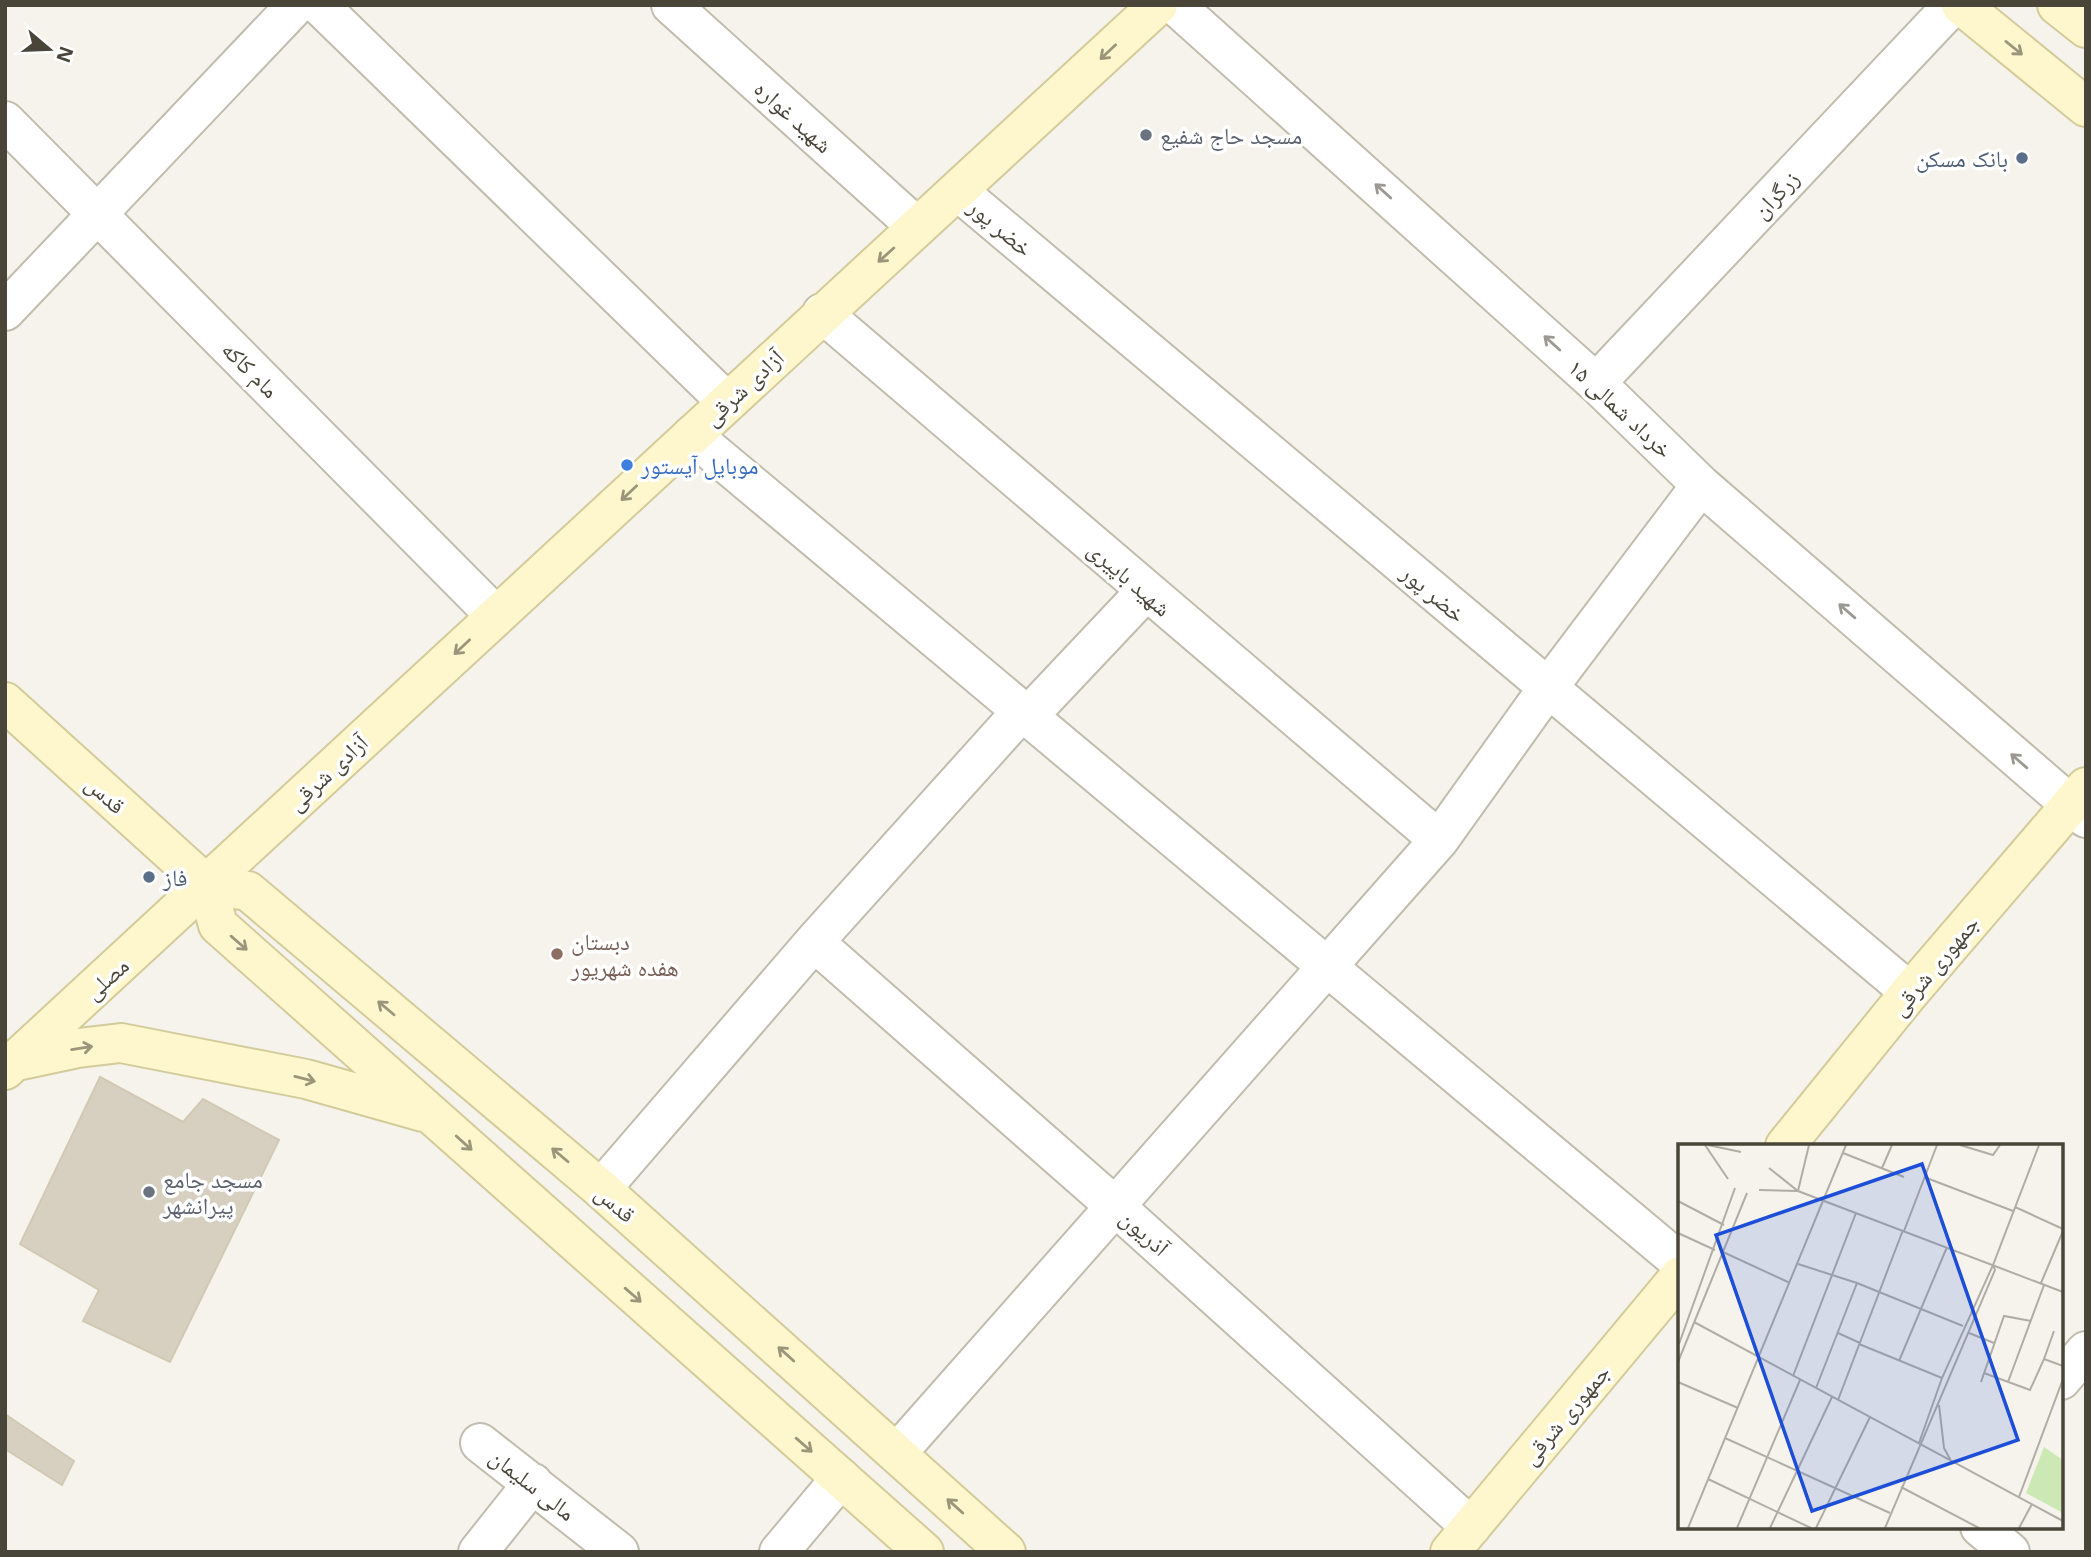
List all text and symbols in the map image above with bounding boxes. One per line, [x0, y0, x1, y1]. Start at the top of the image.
north arrow [14, 14, 84, 84]
one-way arrow [2004, 41, 2022, 56]
text: N [50, 43, 80, 66]
one-way arrow [1099, 44, 1117, 60]
street label: شهید غواره [748, 72, 840, 160]
place label: مسجد حاج شفیع [1160, 119, 1302, 151]
marker: مسجد حاج شفیع [1138, 127, 1154, 143]
place label: بانک مسکن [1916, 142, 2008, 174]
marker: بانک مسکن [2014, 150, 2030, 166]
street label: زرگران [1744, 163, 1806, 225]
one-way arrow [1375, 183, 1392, 200]
street label: خضر پور [961, 190, 1040, 263]
one-way arrow [877, 247, 895, 263]
street label: مام کاکه [215, 333, 287, 405]
one-way arrow [1544, 335, 1561, 352]
street label: آزادی شرقی [696, 341, 791, 433]
street label: ۱۵ خرداد شمالی [1562, 351, 1680, 465]
place label: موبایل آیستور [640, 449, 758, 481]
marker: موبایل آیستور [619, 457, 635, 473]
one-way arrow [621, 484, 638, 501]
street label: شهید باپیری [1081, 533, 1179, 623]
street label: خضر پور [1394, 556, 1473, 629]
one-way arrow [1839, 603, 1857, 619]
one-way arrow [454, 639, 471, 656]
street label: آزادی شرقی [280, 726, 375, 818]
one-way arrow [2011, 753, 2029, 769]
street label: قدس [79, 767, 133, 821]
place label: فاز [162, 861, 187, 893]
marker: فاز [141, 869, 157, 885]
street label: جمهوری شرقی [1882, 908, 1986, 1022]
place label: دبستان هفده شهریور [570, 925, 679, 983]
one-way arrow [229, 935, 247, 951]
marker: دبستان هفده شهریور [549, 946, 565, 962]
street label: مصلی [77, 949, 135, 1007]
one-way arrow [378, 1000, 396, 1016]
one-way arrow [70, 1041, 93, 1054]
one-way arrow [293, 1073, 316, 1086]
one-way arrow [455, 1134, 472, 1151]
inset map [1678, 1144, 2063, 1529]
one-way arrow [551, 1147, 569, 1163]
place label: مسجد جامع پیرانشهر [162, 1163, 263, 1221]
street label: قدس [589, 1177, 643, 1229]
marker: مسجد جامع پیرانشهر [141, 1184, 157, 1200]
street label: آذریون [1113, 1201, 1177, 1263]
one-way arrow [624, 1287, 642, 1303]
one-way arrow [777, 1346, 795, 1362]
street label: جمهوری شرقی [1513, 1357, 1617, 1471]
one-way arrow [794, 1437, 812, 1453]
street label: مالی سلیمان [483, 1440, 583, 1528]
one-way arrow [946, 1498, 964, 1514]

